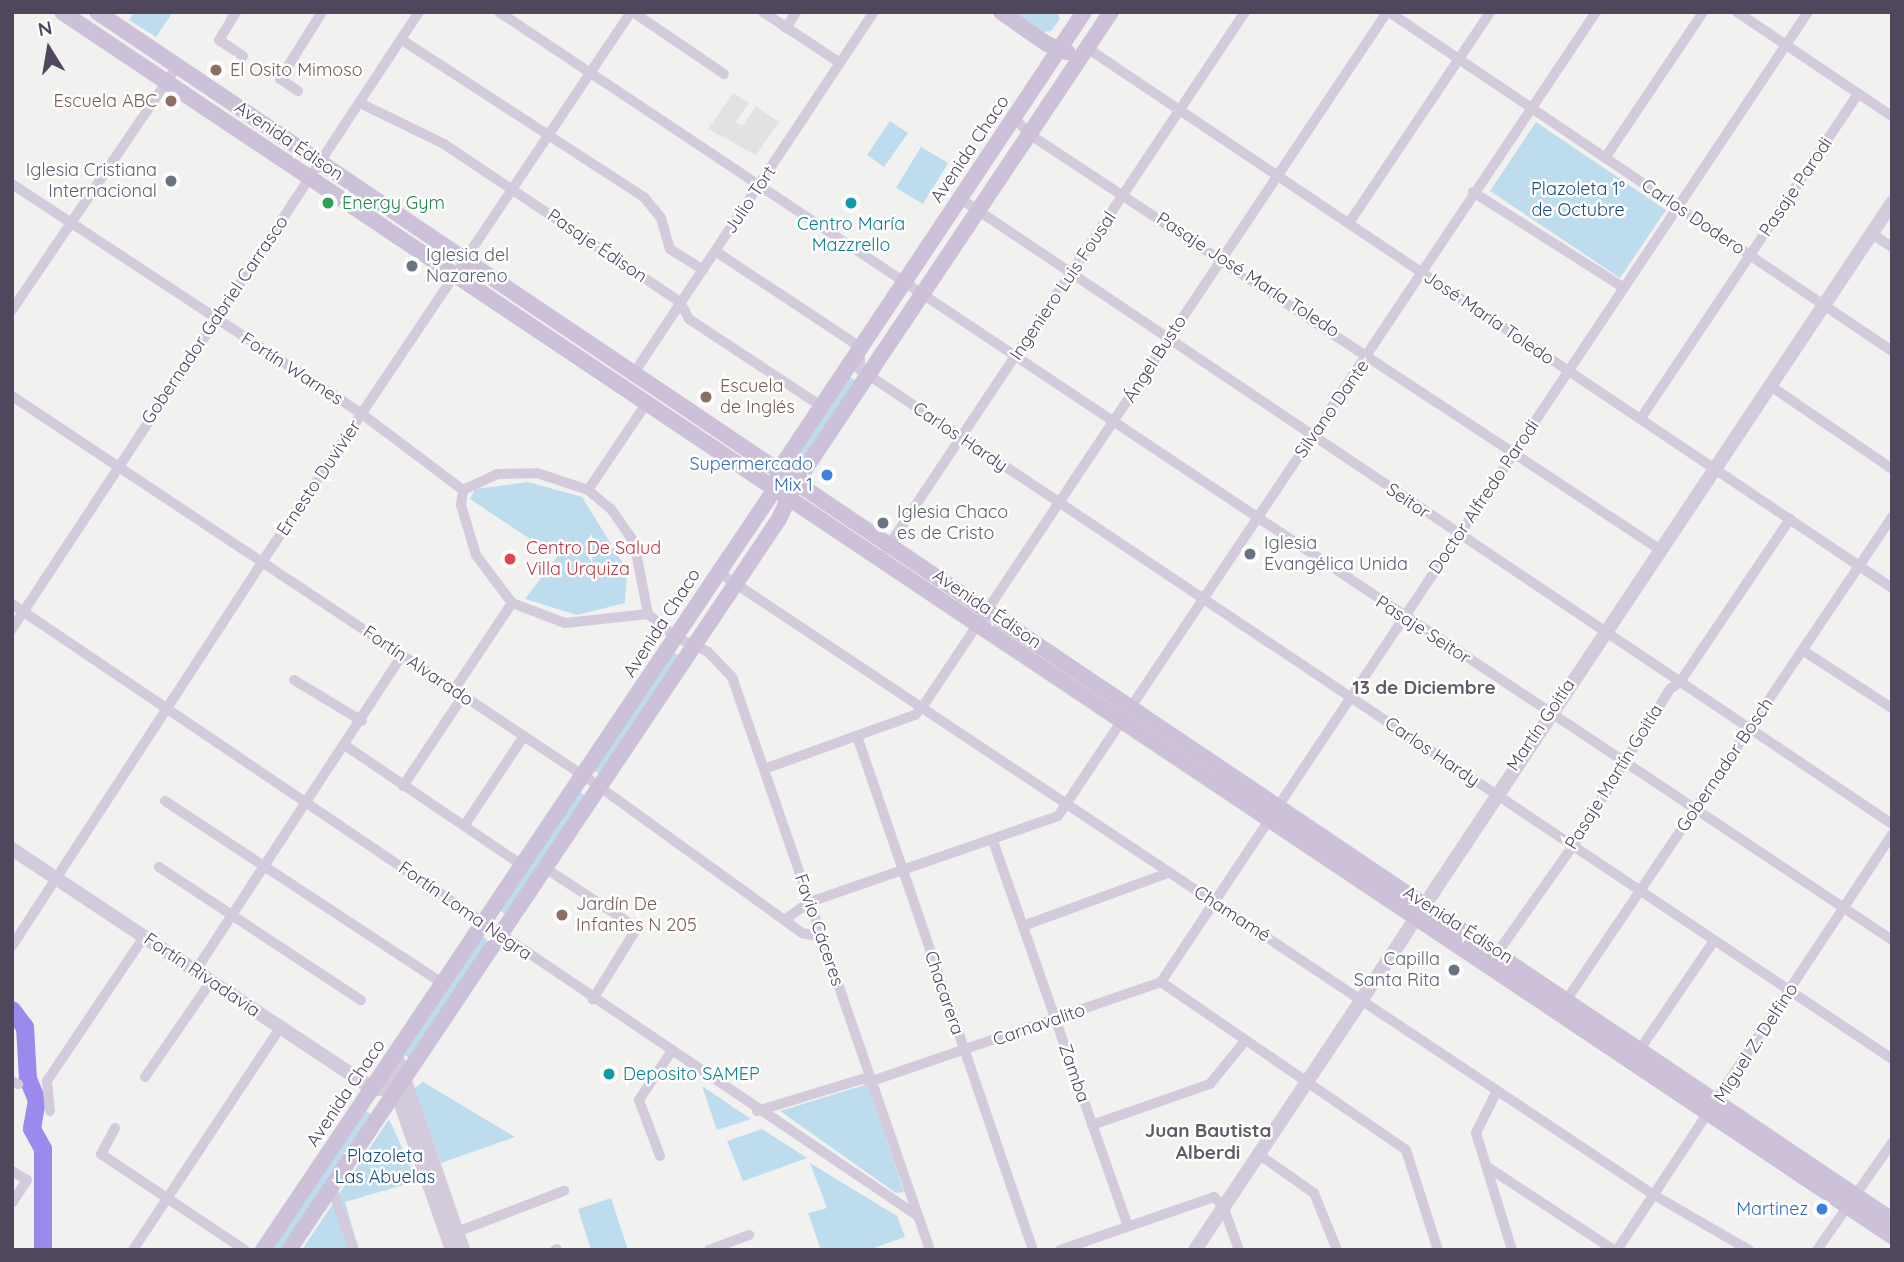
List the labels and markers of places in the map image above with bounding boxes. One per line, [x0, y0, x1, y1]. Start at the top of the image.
place label: El Osito Mimoso [230, 59, 362, 81]
marker: El Osito Mimoso [208, 62, 224, 78]
place label: Escuela ABC [54, 90, 157, 112]
marker: Escuela ABC [163, 93, 179, 109]
place label: Iglesia Cristiana Internacional [26, 160, 157, 202]
marker: Iglesia Cristiana Internacional [163, 173, 179, 189]
place label: Energy Gym [342, 192, 445, 214]
marker: Energy Gym [320, 195, 336, 211]
marker: Centro María Mazzrello [843, 195, 859, 211]
place label: Centro María Mazzrello [797, 214, 905, 256]
place label: Iglesia del Nazareno [426, 245, 509, 288]
marker: Iglesia del Nazareno [404, 258, 420, 274]
place label: Escuela de Inglés [720, 376, 795, 418]
marker: Escuela de Inglés [698, 389, 714, 405]
place label: Supermercado Mix 1 [690, 454, 813, 496]
marker: Supermercado Mix 1 [819, 467, 835, 483]
place label: Iglesia Chaco es de Cristo [897, 502, 1008, 544]
marker: Iglesia Chaco es de Cristo [875, 515, 891, 531]
place label: Iglesia Evangélica Unida [1264, 533, 1408, 576]
place label: Centro De Salud Villa Urquiza [526, 538, 661, 580]
marker: Iglesia Evangélica Unida [1242, 546, 1258, 562]
marker: Centro De Salud Villa Urquiza [500, 549, 520, 569]
place label: Jardín De Infantes N 205 [576, 894, 697, 936]
marker: Jardín De Infantes N 205 [554, 907, 570, 923]
place label: Capilla Santa Rita [1354, 949, 1440, 992]
marker: Capilla Santa Rita [1446, 962, 1462, 978]
place label: Deposito SAMEP [623, 1063, 760, 1085]
marker: Deposito SAMEP [601, 1066, 617, 1082]
place label: Martinez [1736, 1198, 1808, 1220]
marker: Martinez [1814, 1201, 1830, 1217]

